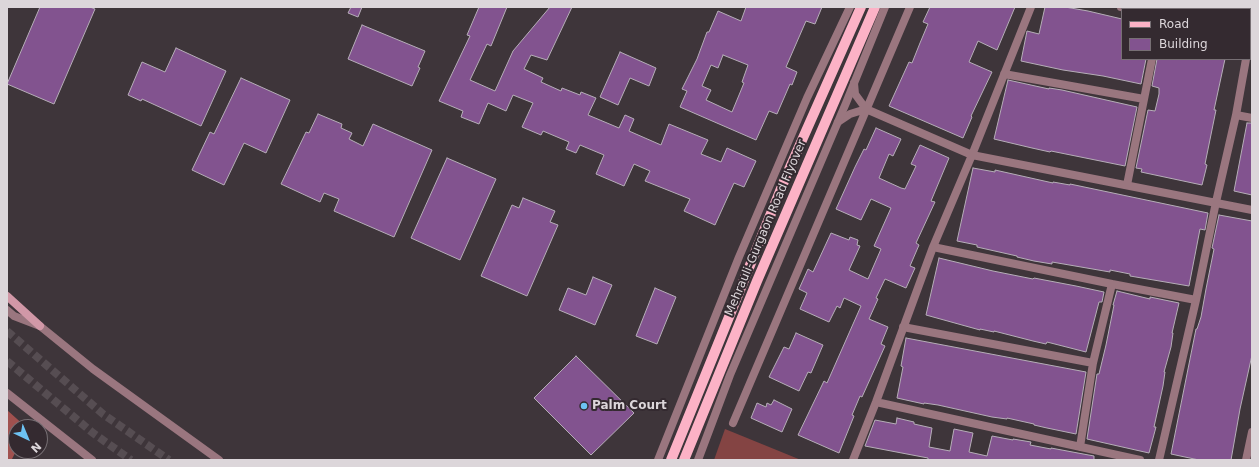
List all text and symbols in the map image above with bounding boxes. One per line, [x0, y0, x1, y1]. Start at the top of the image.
legend [1121, 8, 1251, 60]
text: Road [1159, 17, 1189, 31]
text: Building [1159, 37, 1208, 51]
street label: Mehrauli-Gurgaon Road Flyover [722, 138, 810, 318]
place label: Palm Court [592, 399, 667, 413]
marker: Palm Court [579, 401, 589, 411]
north arrow [8, 419, 48, 459]
text: N [28, 439, 44, 455]

